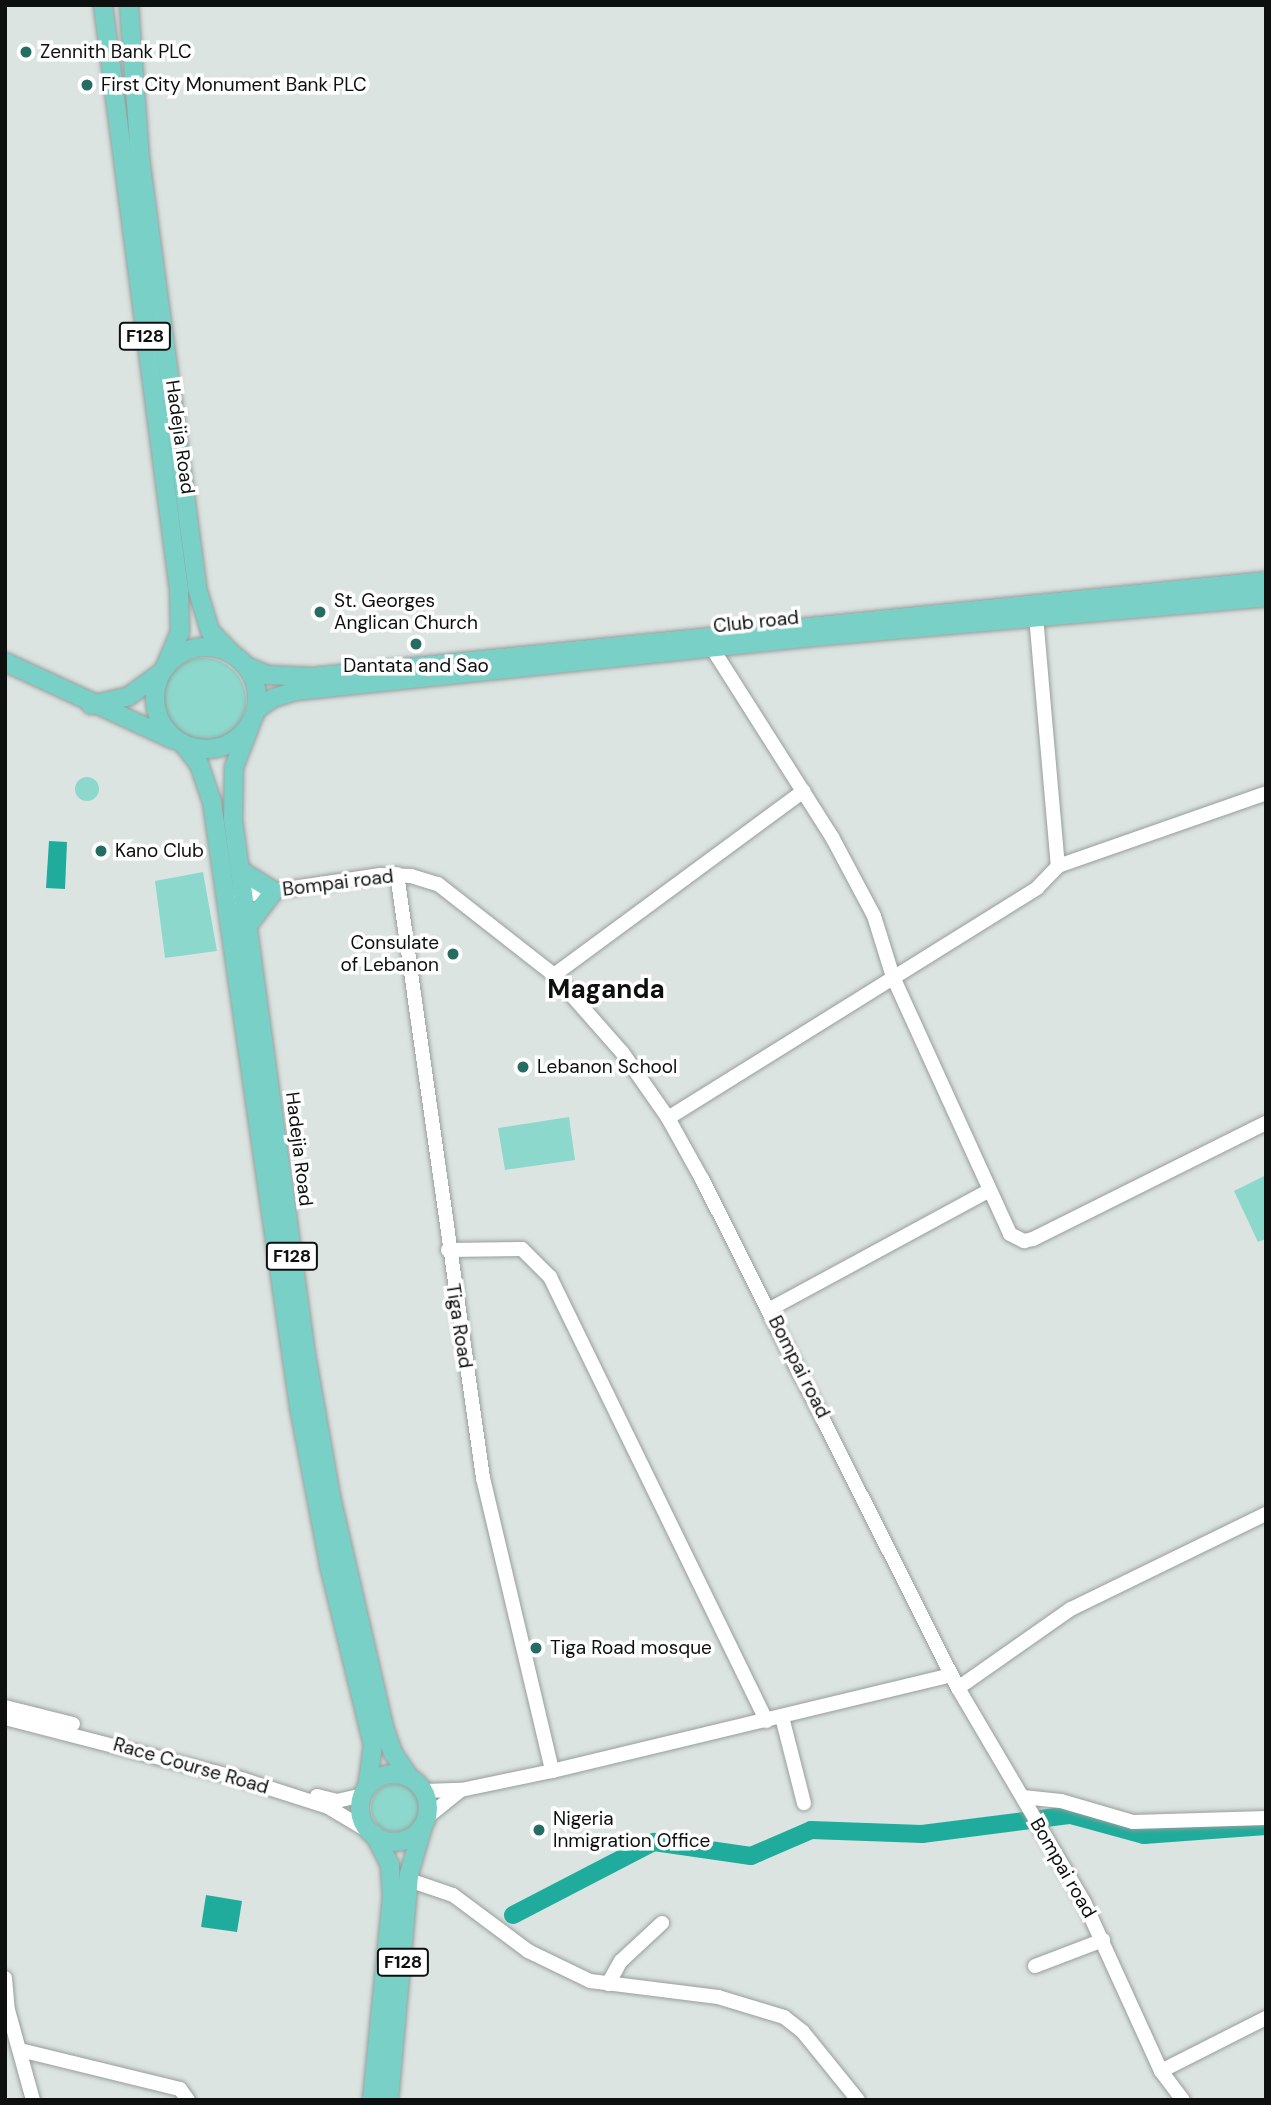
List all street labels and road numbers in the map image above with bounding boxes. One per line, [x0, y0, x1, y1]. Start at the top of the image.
road number: F128 [119, 322, 171, 350]
street label: Hadejia Road [161, 379, 199, 495]
street label: Club road [712, 606, 800, 638]
street label: Bompai road [281, 865, 395, 901]
street label: Hadejia Road [281, 1091, 317, 1207]
road number: F128 [266, 1241, 318, 1270]
street label: Tiga Road [441, 1282, 477, 1370]
street label: Bompai road [763, 1312, 835, 1422]
street label: Race Course Road [111, 1733, 271, 1799]
street label: Bompai road [1025, 1814, 1101, 1922]
road number: F128 [377, 1948, 429, 1976]

